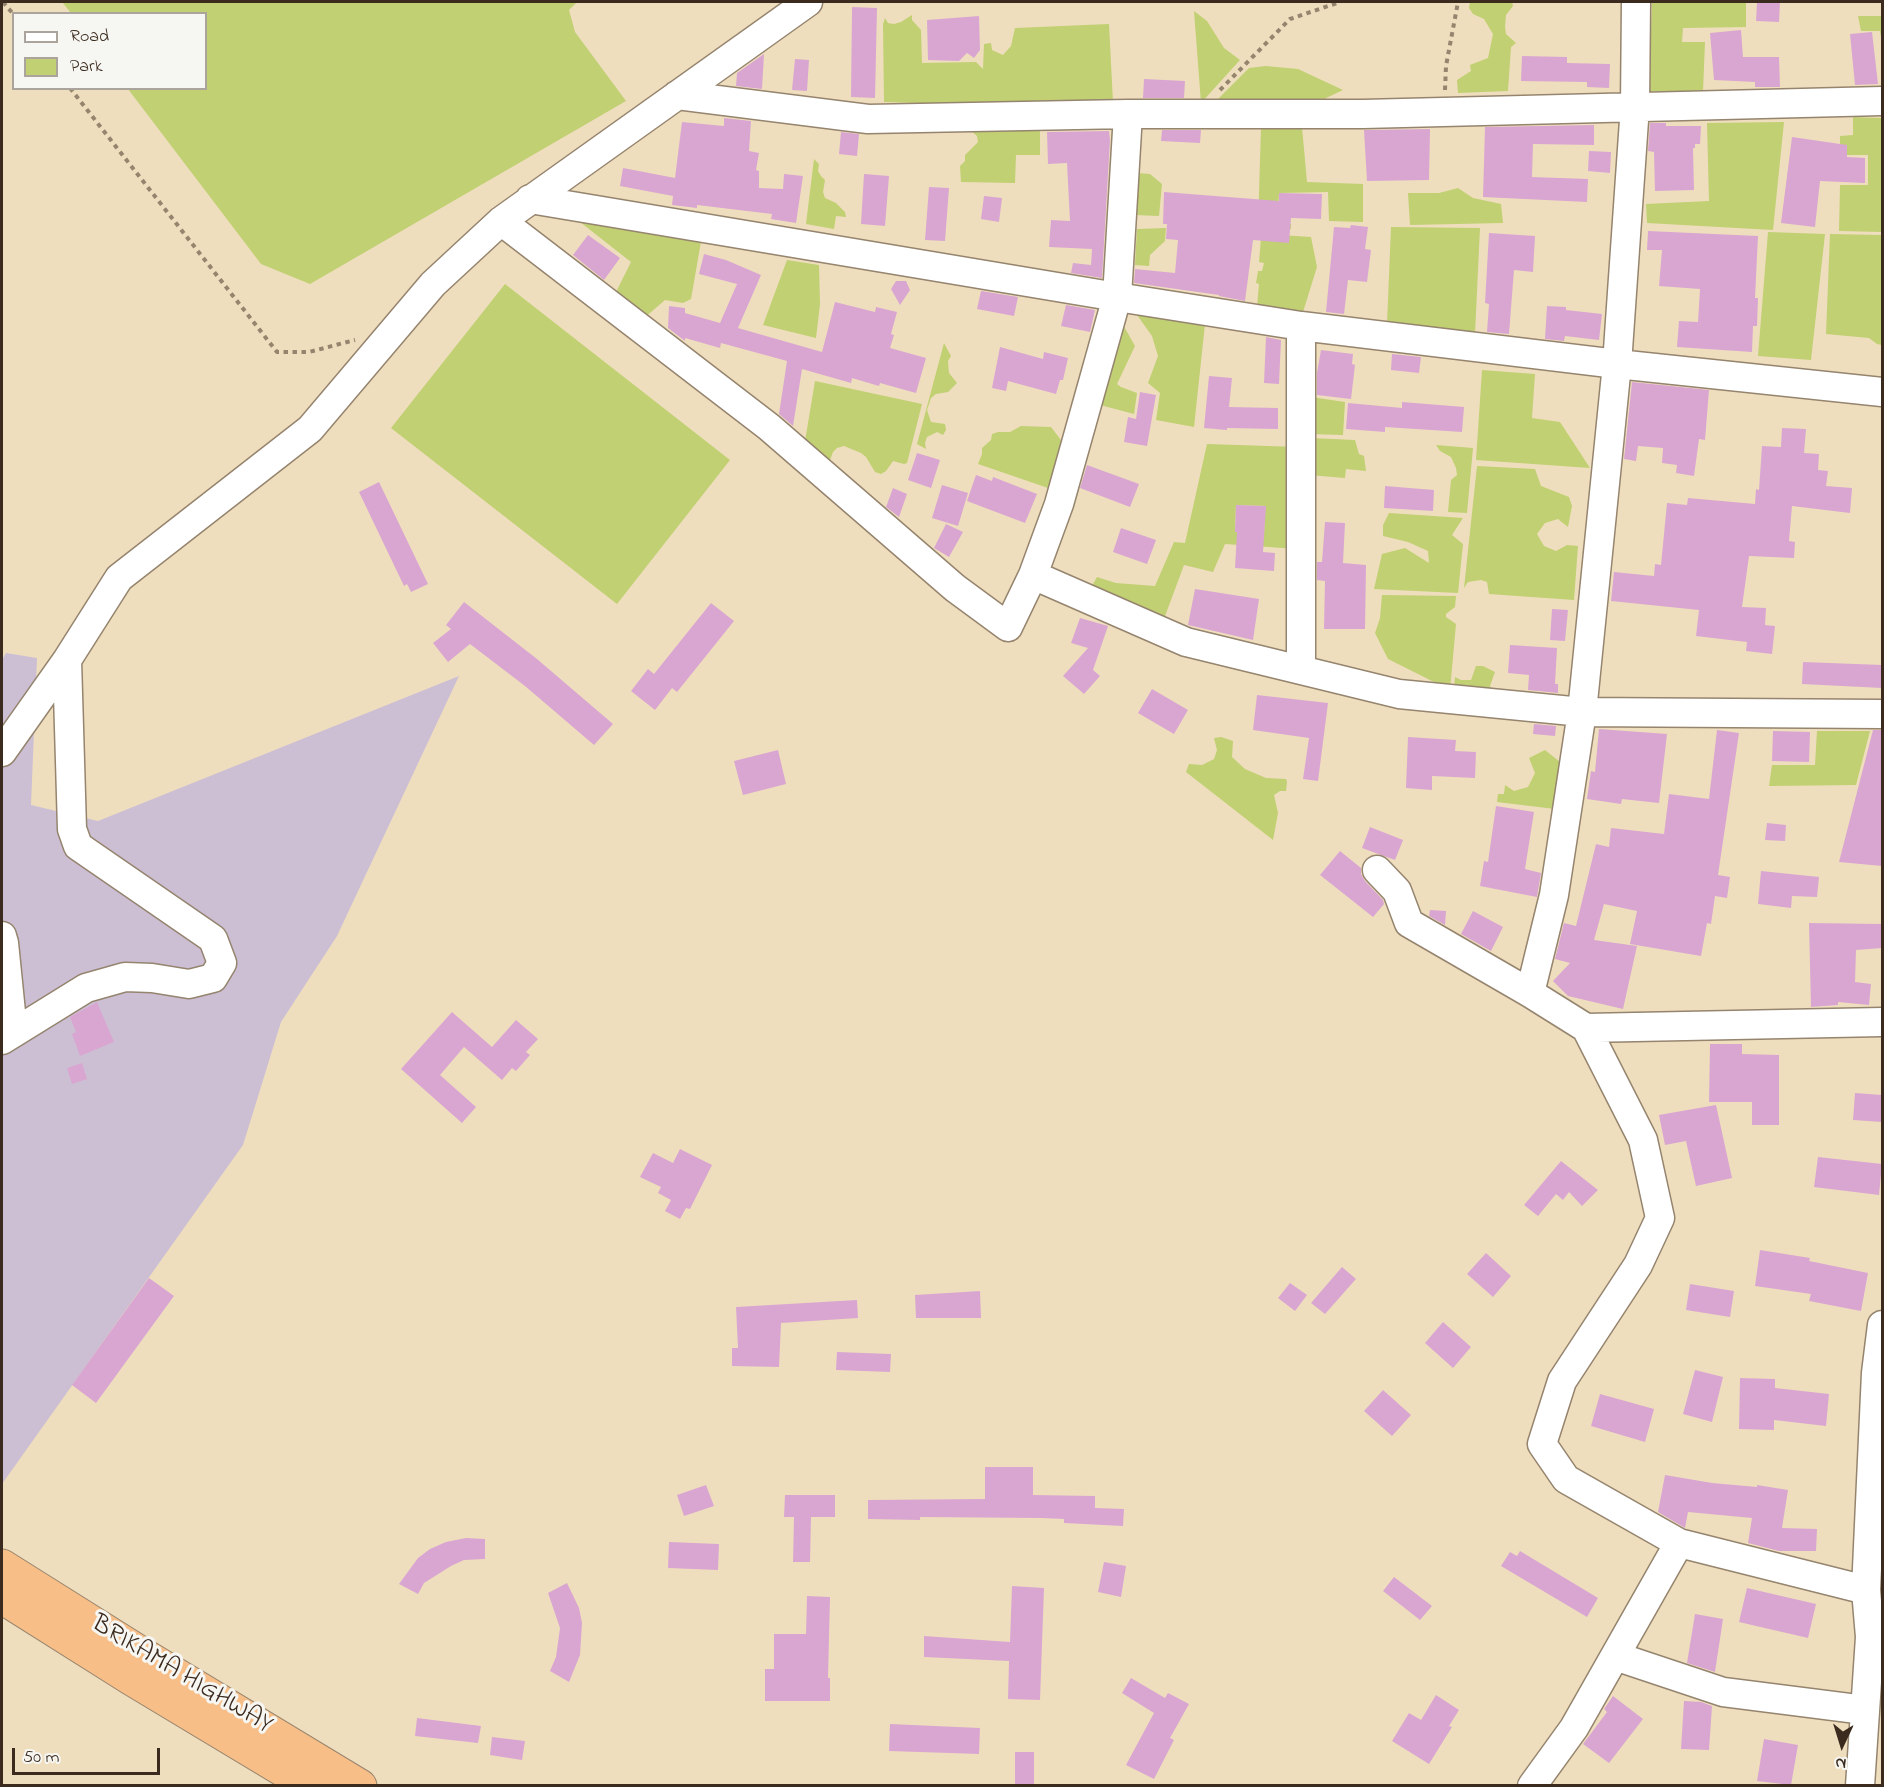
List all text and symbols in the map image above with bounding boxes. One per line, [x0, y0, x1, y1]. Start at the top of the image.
legend [12, 12, 207, 90]
text: Road [70, 24, 109, 50]
text: Park [70, 54, 103, 80]
street label: BRIKAMA HIGHWAY [85, 1610, 277, 1742]
north arrow [1812, 1715, 1872, 1775]
scale bar [15, 1736, 164, 1774]
text: 50 m [23, 1745, 60, 1771]
text: N [1835, 1751, 1847, 1775]

